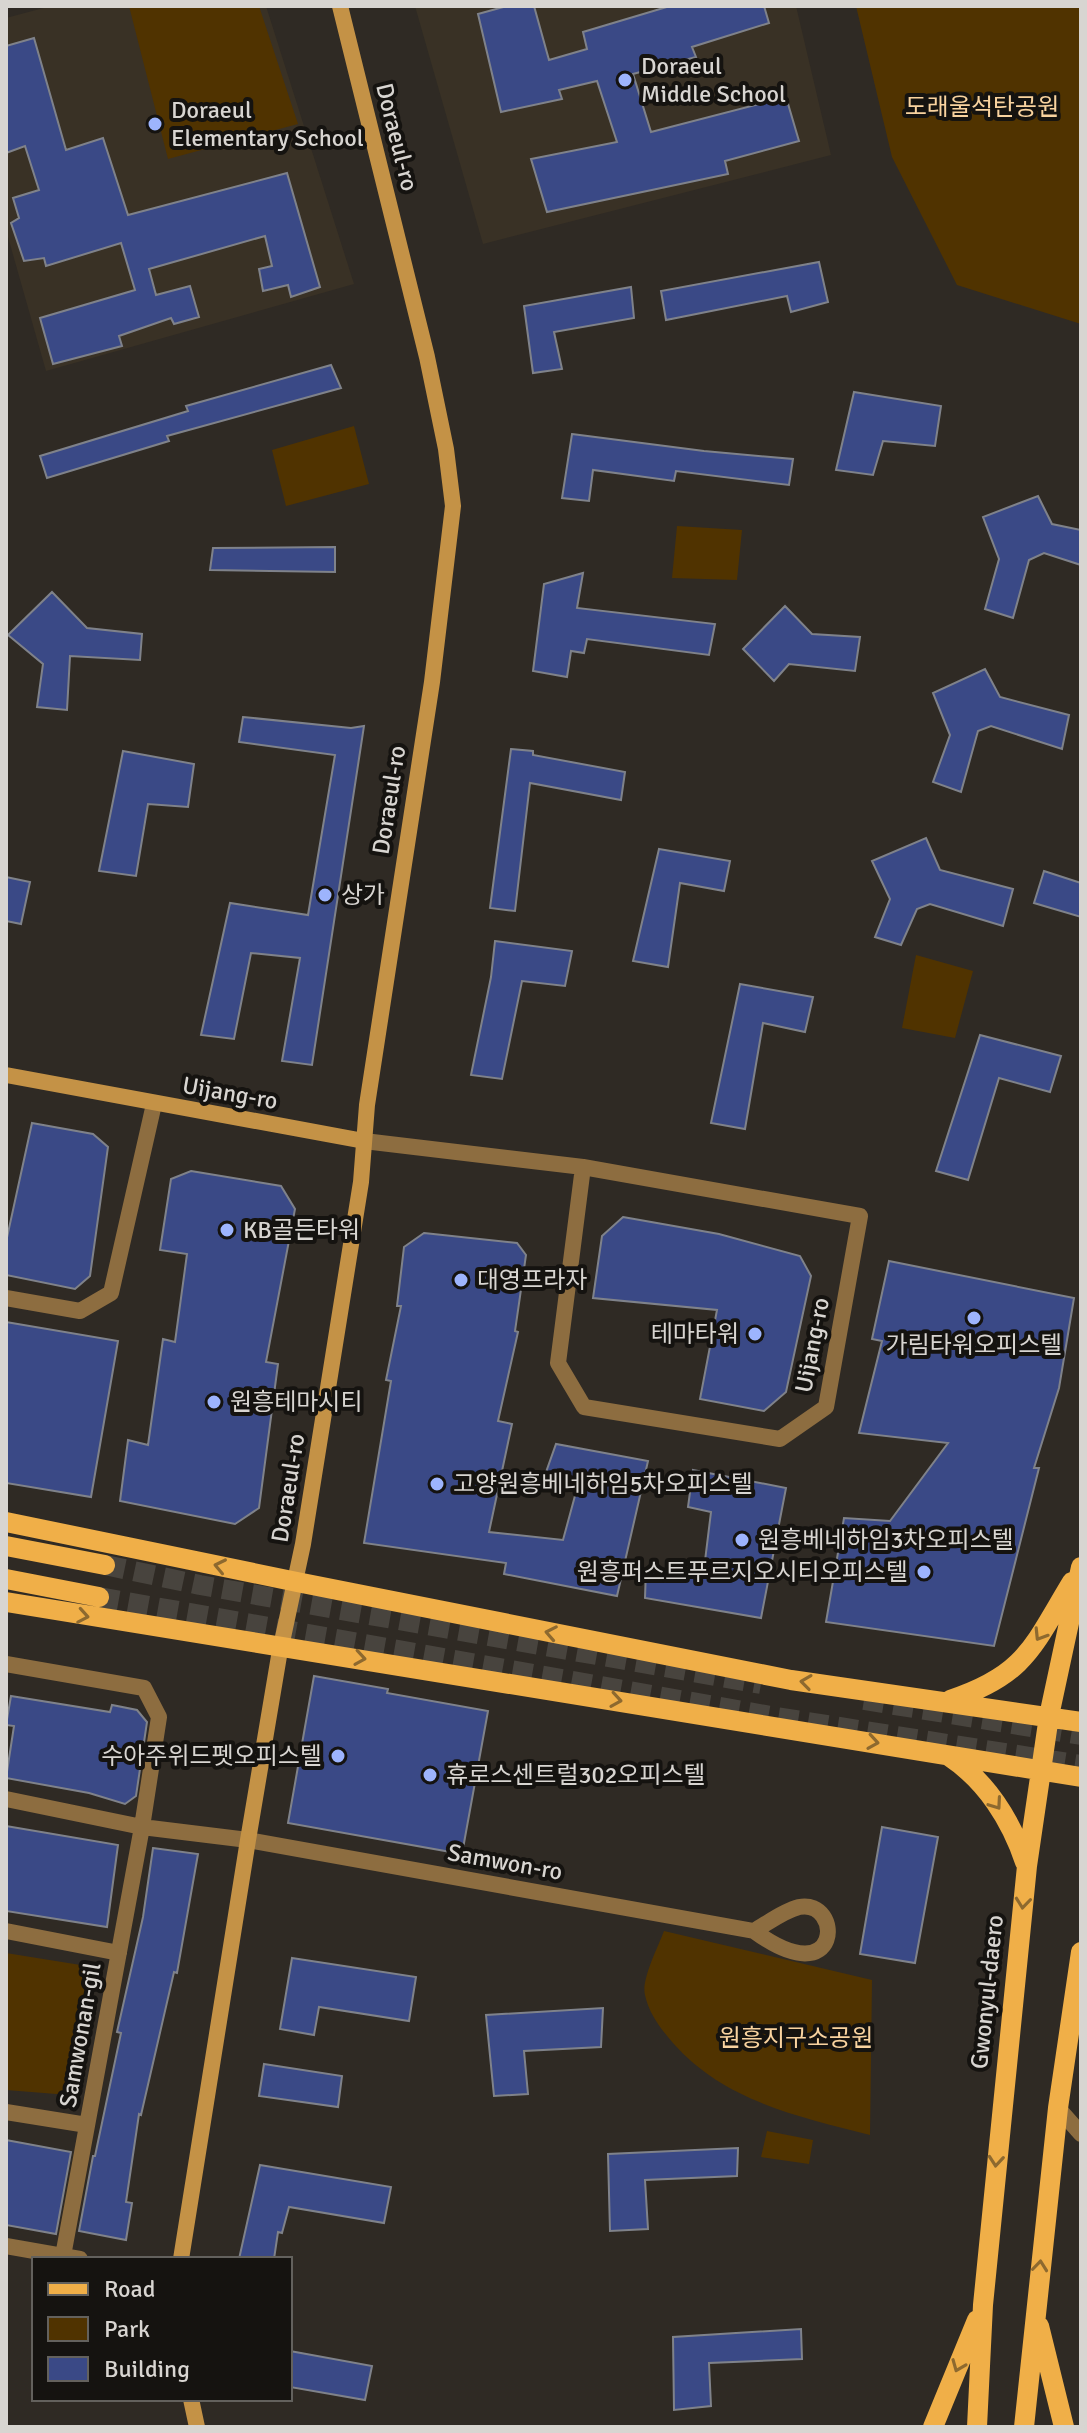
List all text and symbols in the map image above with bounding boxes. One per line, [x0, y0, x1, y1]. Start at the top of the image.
place label: Doraeul Middle School [641, 51, 786, 109]
marker: Doraeul Middle School [616, 71, 634, 89]
street label: Doraeul-ro [369, 80, 425, 194]
park label: 도래울석탄공원 [905, 92, 1059, 122]
place label: Doraeul Elementary School [171, 95, 364, 153]
marker: Doraeul Elementary School [146, 115, 164, 133]
street label: Doraeul-ro [366, 743, 412, 857]
place label: 상가 [341, 880, 385, 910]
marker: 상가 [316, 886, 334, 904]
street label: Uijang-ro [180, 1070, 280, 1116]
place label: KB골든타워 [243, 1215, 360, 1245]
marker: KB골든타워 [218, 1221, 236, 1239]
place label: 대영프라자 [477, 1265, 587, 1295]
marker: 대영프라자 [452, 1271, 470, 1289]
street label: Uijang-ro [788, 1295, 836, 1395]
marker: 가림타워오피스텔 [965, 1309, 983, 1327]
place label: 테마타워 [651, 1319, 739, 1349]
marker: 테마타워 [746, 1325, 764, 1343]
place label: 가림타워오피스텔 [886, 1330, 1062, 1360]
place label: 원흥테마시티 [230, 1387, 362, 1417]
marker: 원흥테마시티 [205, 1393, 223, 1411]
street label: Doraeul-ro [265, 1431, 311, 1545]
place label: 고양원흥베네하임5차오피스텔 [453, 1469, 753, 1499]
marker: 고양원흥베네하임5차오피스텔 [428, 1475, 446, 1493]
place label: 원흥베네하임3차오피스텔 [758, 1525, 1014, 1555]
marker: 원흥베네하임3차오피스텔 [733, 1531, 751, 1549]
place label: 원흥퍼스트푸르지오시티오피스텔 [577, 1557, 908, 1587]
one-way arrow [214, 1558, 228, 1575]
marker: 원흥퍼스트푸르지오시티오피스텔 [915, 1563, 933, 1581]
one-way arrow [76, 1606, 90, 1623]
one-way arrow [544, 1625, 557, 1642]
one-way arrow [1035, 1627, 1050, 1641]
one-way arrow [353, 1649, 367, 1666]
one-way arrow [799, 1674, 813, 1691]
one-way arrow [610, 1691, 623, 1708]
one-way arrow [866, 1733, 880, 1750]
place label: 수아주위드펫오피스텔 [101, 1741, 322, 1771]
marker: 수아주위드펫오피스텔 [329, 1747, 347, 1765]
place label: 휴로스센트럴302오피스텔 [446, 1760, 706, 1790]
marker: 휴로스센트럴302오피스텔 [421, 1766, 439, 1784]
one-way arrow [986, 1795, 1001, 1809]
street label: Samwon-ro [445, 1837, 565, 1887]
one-way arrow [1014, 1897, 1031, 1910]
street label: Gwonyul-daero [964, 1913, 1010, 2071]
street label: Samwonan-gil [52, 1960, 108, 2110]
park label: 원흥지구소공원 [719, 2023, 873, 2053]
one-way arrow [988, 2155, 1005, 2168]
legend [32, 2257, 292, 2401]
one-way arrow [1032, 2259, 1049, 2272]
text: Road [104, 2274, 155, 2304]
text: Park [104, 2314, 150, 2344]
text: Building [104, 2354, 190, 2384]
one-way arrow [951, 2358, 968, 2372]

